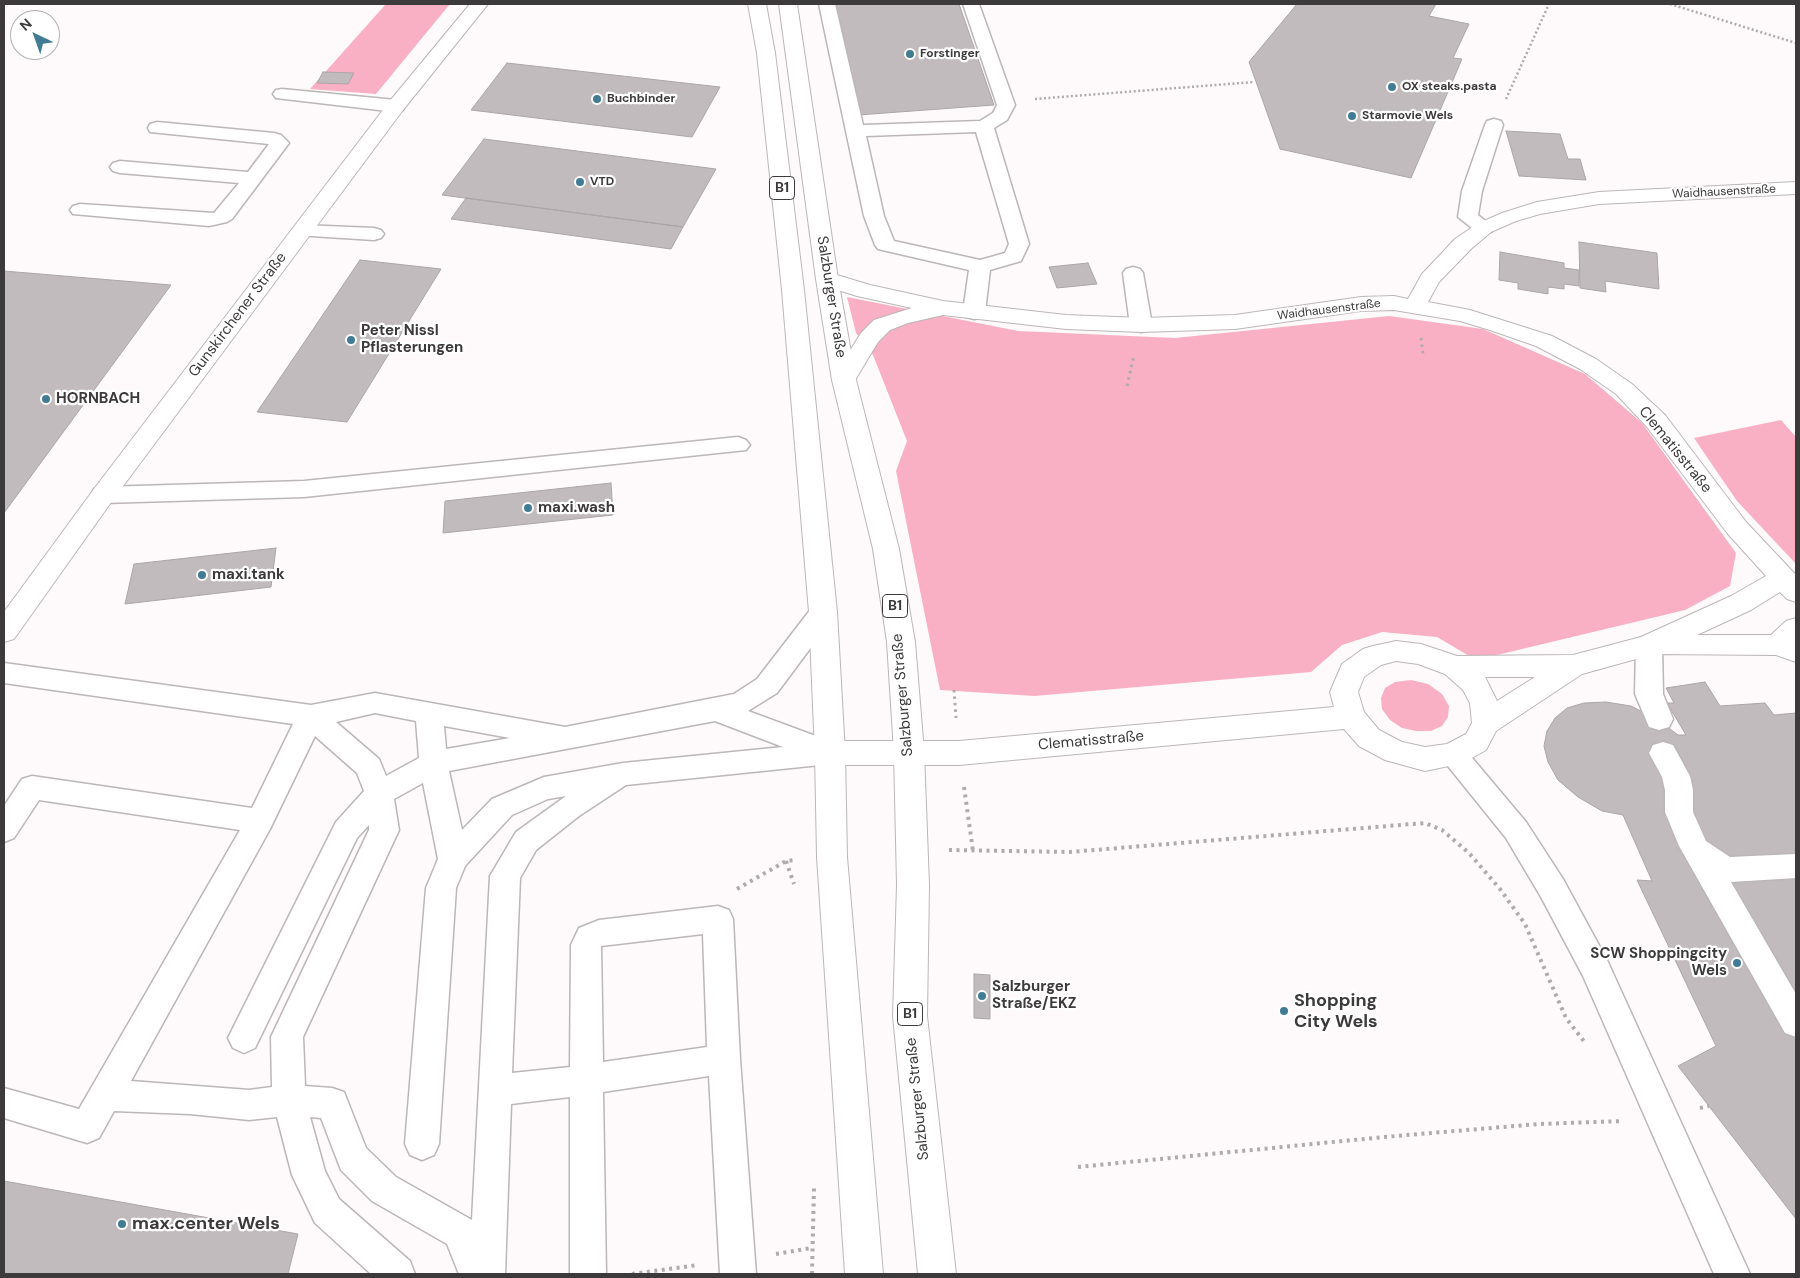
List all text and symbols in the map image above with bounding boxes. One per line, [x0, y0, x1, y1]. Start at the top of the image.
north arrow [10, 10, 60, 60]
text: N [16, 14, 35, 35]
place label: Forstinger [920, 47, 980, 61]
marker: Forstinger [904, 48, 916, 60]
place label: OX steaks.pasta [1402, 80, 1497, 94]
marker: OX steaks.pasta [1386, 81, 1398, 93]
place label: Buchbinder [607, 92, 675, 106]
marker: Buchbinder [591, 93, 603, 105]
place label: Starmovie Wels [1362, 109, 1453, 123]
marker: Starmovie Wels [1346, 110, 1358, 122]
place label: VTD [590, 175, 614, 189]
marker: VTD [574, 176, 586, 188]
road number: B1 [770, 177, 794, 200]
street label: Waidhausenstraße [1672, 182, 1776, 202]
street label: Salzburger Straße [812, 235, 850, 359]
street label: Gunskirchener Straße [185, 249, 291, 381]
street label: Waidhausenstraße [1277, 297, 1381, 323]
place label: Peter Nissl Pflasterungen [361, 322, 463, 357]
marker: Peter Nissl Pflasterungen [345, 334, 357, 346]
place label: HORNBACH [56, 390, 140, 408]
marker: HORNBACH [40, 393, 52, 405]
street label: Clematisstraße [1635, 403, 1715, 497]
place label: maxi.wash [538, 499, 615, 517]
marker: maxi.wash [522, 502, 534, 514]
place label: maxi.tank [212, 566, 285, 584]
marker: maxi.tank [196, 569, 208, 581]
road number: B1 [882, 594, 908, 618]
street label: Salzburger Straße [889, 633, 917, 757]
street label: Clematisstraße [1037, 727, 1145, 755]
place label: SCW Shoppingcity Wels [1590, 945, 1727, 980]
marker: SCW Shoppingcity Wels [1731, 957, 1743, 969]
place label: Salzburger Straße/EKZ [992, 978, 1076, 1013]
marker: Salzburger Straße/EKZ [976, 990, 988, 1002]
place label: Shopping City Wels [1294, 990, 1378, 1032]
road number: B1 [898, 1002, 922, 1026]
marker: Shopping City Wels [1278, 1005, 1290, 1017]
street label: Salzburger Straße [903, 1037, 933, 1161]
place label: max.center Wels [132, 1213, 280, 1235]
marker: max.center Wels [116, 1218, 128, 1230]

